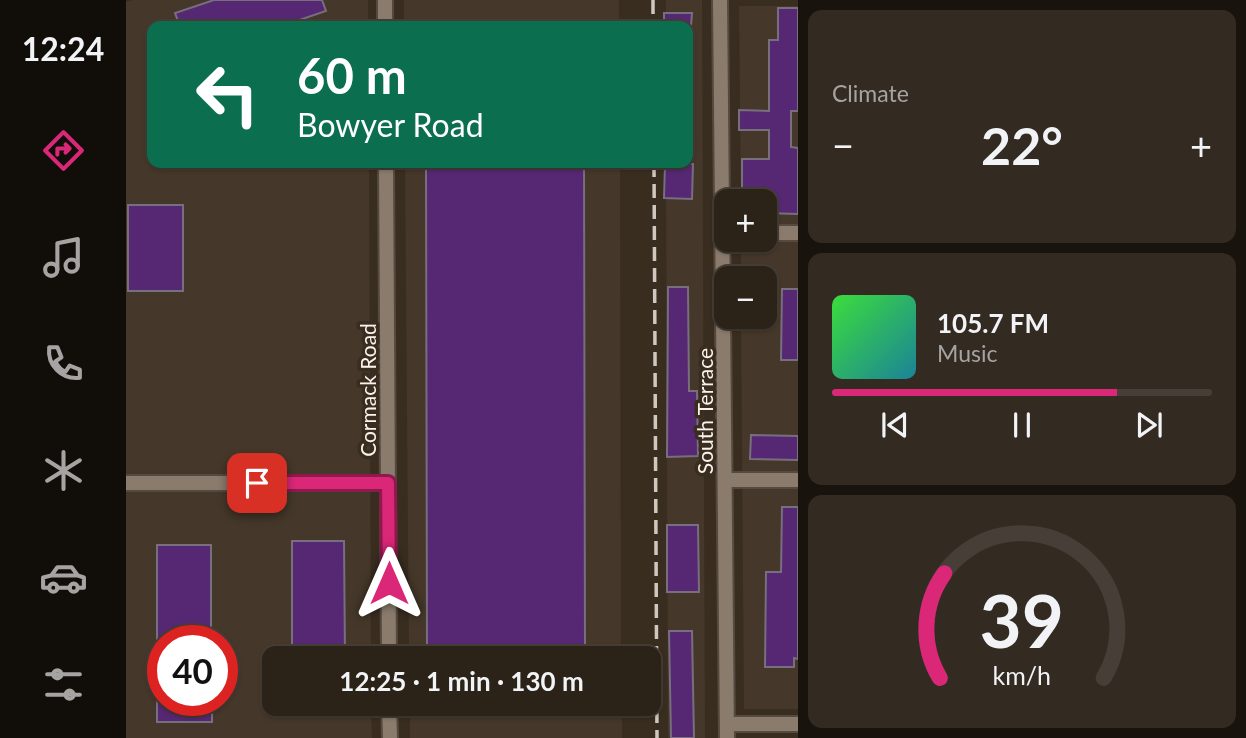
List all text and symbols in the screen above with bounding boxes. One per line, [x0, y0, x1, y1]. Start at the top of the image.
text: 12:24 [22, 29, 104, 68]
text: 60 m [297, 46, 407, 104]
icon: left [182, 49, 273, 140]
text: Climate [832, 79, 909, 107]
text: Bowyer Road [297, 105, 484, 144]
text: 22° [981, 114, 1063, 176]
text: − [832, 122, 854, 168]
text: + [1190, 122, 1212, 168]
icon: directions [39, 126, 88, 175]
map controls [714, 189, 777, 329]
button: + [714, 189, 777, 252]
icon: music [39, 233, 88, 282]
button: − [714, 266, 777, 329]
text: 105.7 FM [937, 307, 1049, 339]
street label: Cormack Road [355, 323, 380, 457]
icon: phone [39, 339, 88, 388]
text: Music [937, 339, 997, 367]
street label: South Terrace [692, 348, 717, 474]
icon: previous [876, 406, 914, 444]
icon: pause [1003, 406, 1041, 444]
icon: next [1130, 406, 1168, 444]
icon: climate [39, 446, 88, 495]
pin [227, 453, 287, 513]
icon: arrive [238, 464, 276, 502]
position arrow [352, 546, 426, 620]
icon: car [39, 553, 88, 602]
text: 39 [980, 576, 1064, 664]
speed limit sign: 40 [147, 625, 238, 716]
text: km/h [993, 659, 1051, 689]
icon: filters [39, 660, 88, 709]
text: 12:25 · 1 min · 130 m [339, 665, 584, 697]

